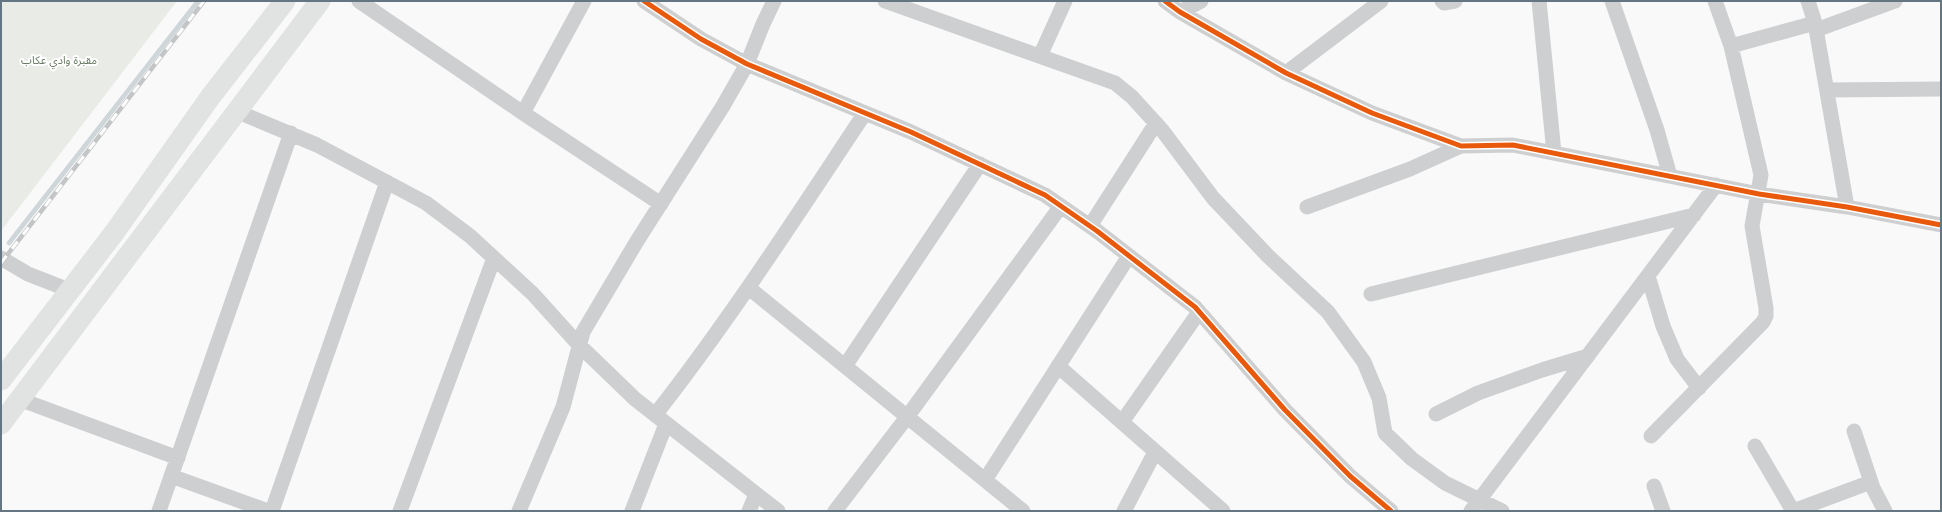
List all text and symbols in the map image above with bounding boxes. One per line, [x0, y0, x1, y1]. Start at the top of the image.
park label: مقبرة وادي عكاب [21, 54, 97, 70]

